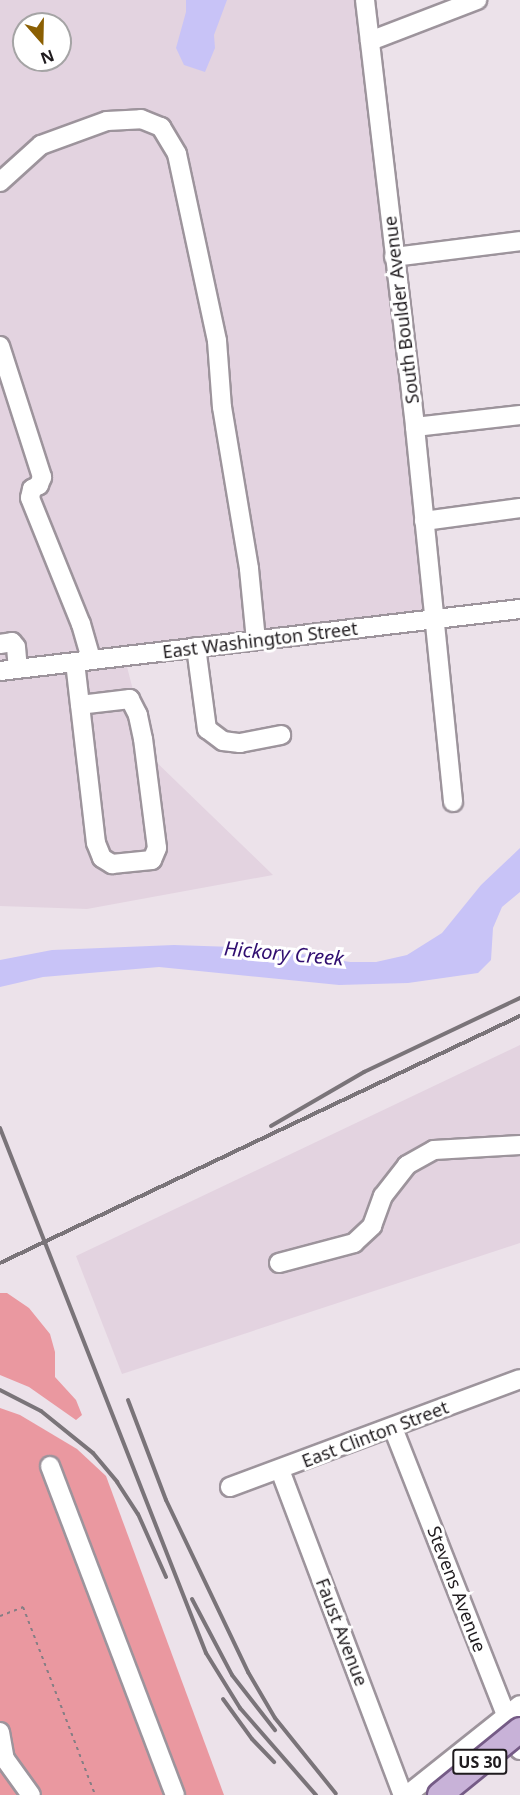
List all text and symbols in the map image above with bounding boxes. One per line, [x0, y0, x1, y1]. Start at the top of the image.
north arrow [12, 12, 72, 72]
text: N [38, 44, 57, 70]
street label: South Boulder Avenue [379, 215, 423, 405]
street label: East Washington Street [161, 617, 359, 663]
water label: Hickory Creek [223, 936, 345, 970]
street label: East Clinton Street [299, 1396, 451, 1472]
street label: Stevens Avenue [423, 1523, 491, 1655]
street label: Faust Avenue [312, 1575, 372, 1689]
road number: US 30 [452, 1749, 508, 1775]

